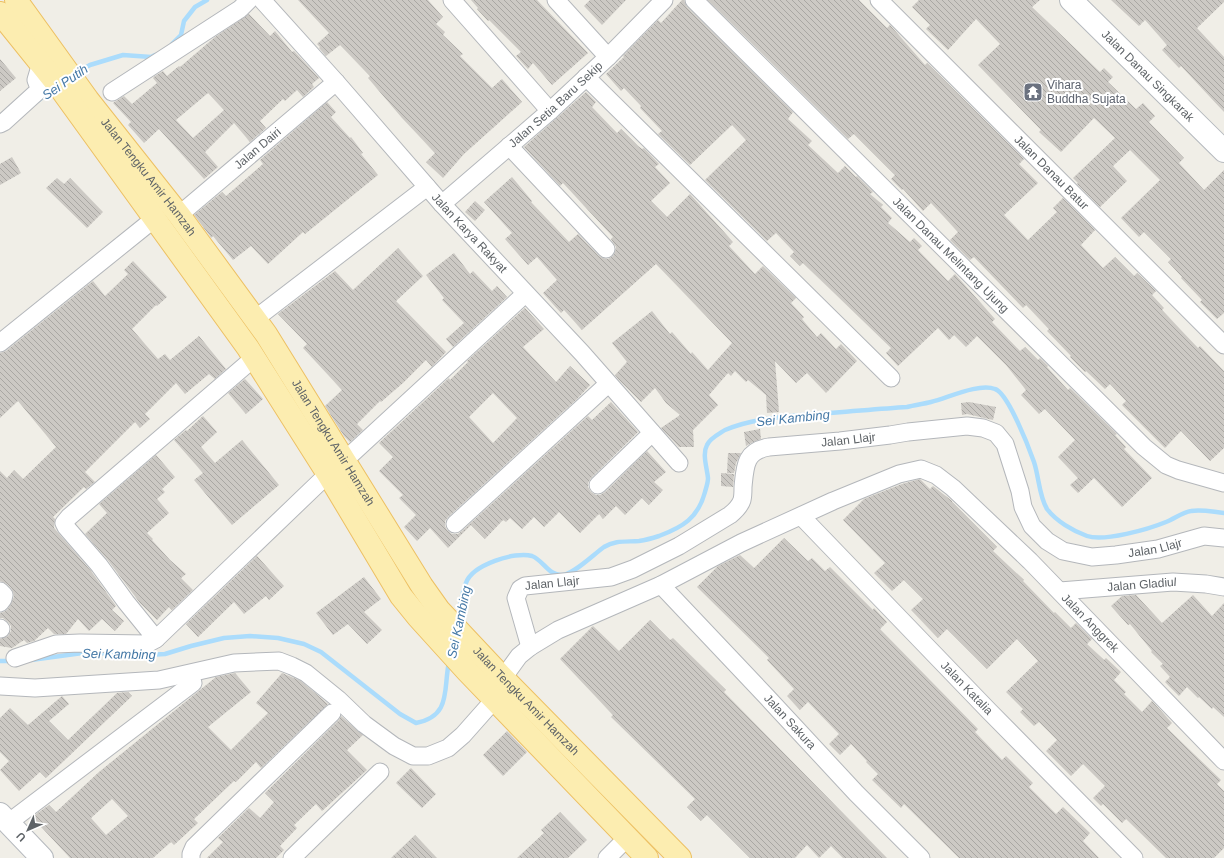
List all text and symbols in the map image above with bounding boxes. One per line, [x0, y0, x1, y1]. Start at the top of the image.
street label: Jalan Danau Singkarak [1099, 27, 1198, 125]
street label: Jalan Setia Baru Sekip [506, 58, 606, 150]
water label: Sei Putih [39, 61, 91, 103]
place label: Vihara Buddha Sujata [1047, 78, 1126, 106]
temple icon: Vihara Buddha Sujata [1022, 81, 1044, 103]
street label: Jalan Tengku Amir Hamzah [98, 115, 199, 239]
street label: Jalan Dairi [231, 125, 284, 172]
street label: Jalan Danau Batur [1011, 132, 1092, 213]
street label: Jalan Karya Rakyat [429, 190, 511, 276]
street label: Jalan Danau Melintang Ujung [890, 195, 1012, 316]
street label: Jalan Tengku Amir Hamzah [289, 377, 378, 508]
water label: Sei Kambing [756, 407, 831, 429]
street label: Jalan Llajr [820, 430, 876, 450]
street label: Jalan Llajr [1127, 536, 1184, 560]
street label: Jalan Llajr [524, 573, 580, 593]
street label: Jalan Gladiul [1107, 575, 1177, 594]
water label: Sei Kambing [444, 584, 474, 660]
street label: Jalan Anggrek [1059, 591, 1122, 656]
street label: Jalan Tengku Amir Hamzah [470, 644, 582, 758]
water label: Sei Kambing [82, 646, 157, 662]
street label: Jalan Katalia [938, 658, 996, 718]
street label: Jalan Sakura [761, 691, 819, 753]
north arrow [8, 810, 48, 850]
text: U [14, 830, 28, 844]

